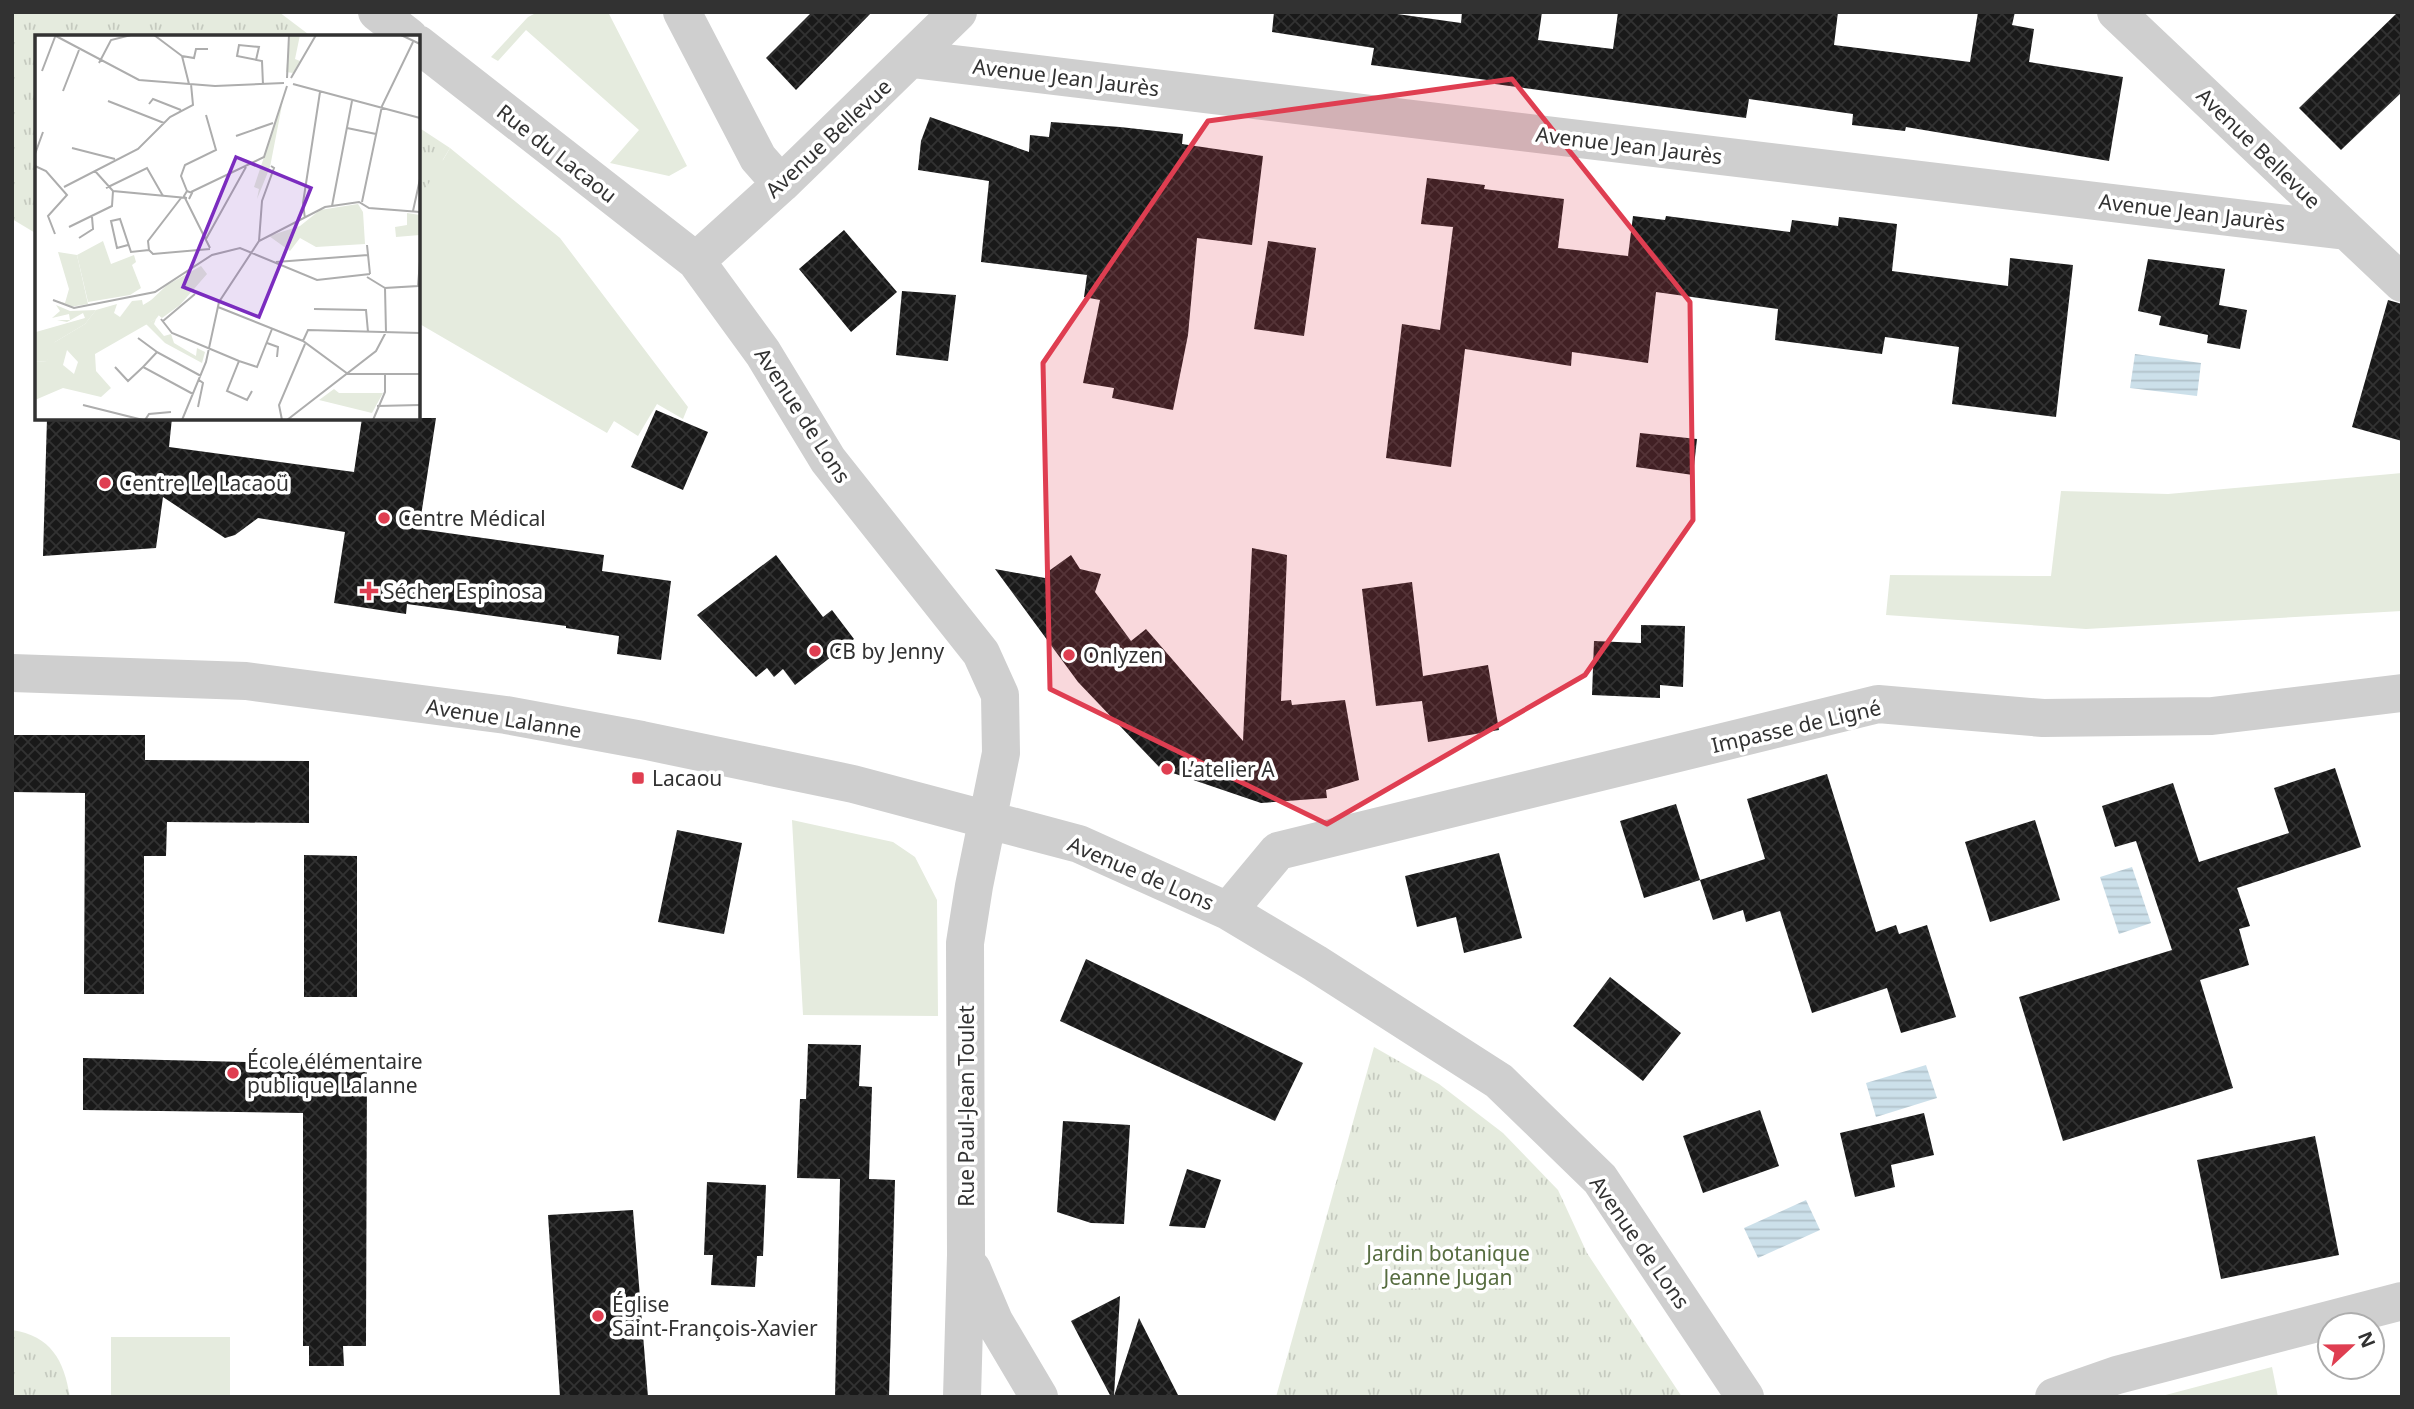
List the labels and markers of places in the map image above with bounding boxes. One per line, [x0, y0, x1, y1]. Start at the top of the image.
place label: Centre Le Lacaoü [119, 469, 289, 497]
marker: Centre Le Lacaoü [97, 475, 113, 491]
place label: Centre Médical [398, 504, 546, 532]
marker: Centre Médical [376, 510, 392, 526]
place label: Sécher Espinosa [383, 577, 543, 605]
marker: Sécher Espinosa [361, 583, 377, 599]
place label: CB by Jenny [829, 637, 945, 665]
place label: Onlyzen [1083, 641, 1163, 669]
marker: CB by Jenny [807, 643, 823, 659]
marker: Onlyzen [1061, 647, 1077, 663]
place label: L’atelier A [1181, 755, 1275, 783]
marker: L’atelier A [1159, 761, 1175, 777]
place label: Lacaou [652, 764, 722, 792]
marker: Lacaou [630, 770, 646, 786]
place label: École élémentaire publique Lalanne [247, 1047, 423, 1099]
marker: École élémentaire publique Lalanne [225, 1065, 241, 1081]
place label: Église Saint-François-Xavier [612, 1290, 818, 1342]
marker: Église Saint-François-Xavier [590, 1308, 606, 1324]

